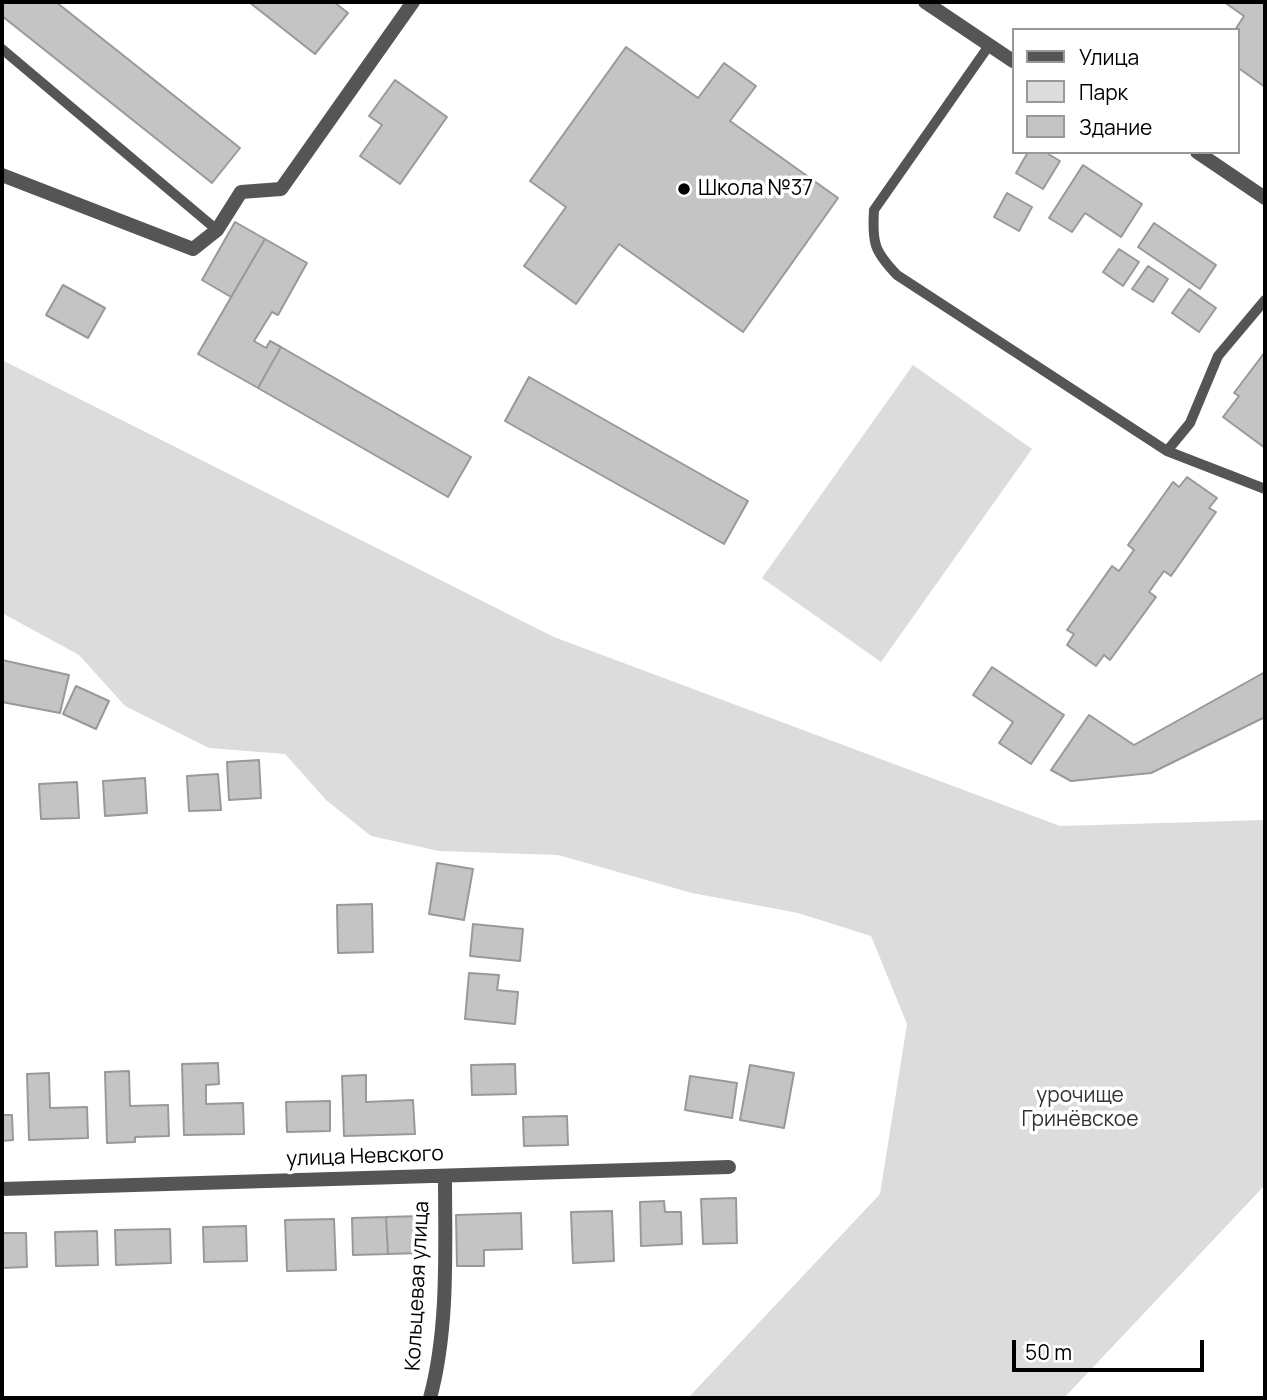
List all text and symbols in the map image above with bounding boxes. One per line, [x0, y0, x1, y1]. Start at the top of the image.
legend [1012, 28, 1239, 154]
text: Улица [1079, 43, 1139, 71]
text: Парк [1079, 78, 1128, 106]
text: Здание [1079, 113, 1152, 141]
place label: Школа №37 [698, 176, 813, 202]
marker: Школа №37 [676, 181, 692, 197]
park label: урочище Гринёвское [1022, 1083, 1138, 1133]
street label: улица Невского [286, 1142, 444, 1172]
street label: Кольцевая улица [401, 1200, 435, 1372]
scale bar [1015, 1326, 1208, 1370]
text: 50 m [1025, 1338, 1072, 1366]

